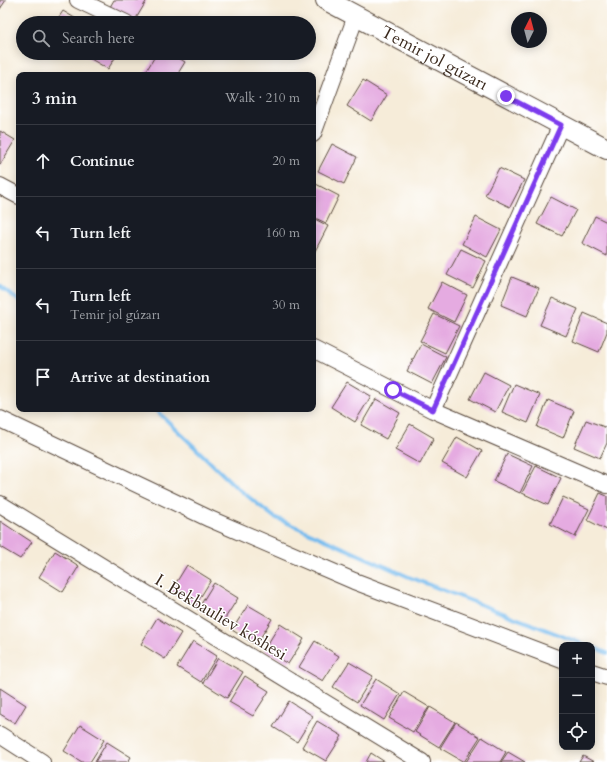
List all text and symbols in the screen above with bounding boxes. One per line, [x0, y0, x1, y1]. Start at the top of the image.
north arrow [511, 12, 547, 48]
search box [16, 16, 316, 60]
street label: Temir jol gúzarı [377, 20, 492, 95]
icon: search [30, 27, 52, 49]
text: Search here [62, 28, 135, 48]
text: 3 min [32, 87, 77, 110]
route end [497, 87, 515, 105]
text: Walk · 210 m [225, 89, 300, 107]
icon: ahead [32, 150, 54, 172]
text: Continue [70, 151, 135, 171]
text: 20 m [272, 152, 300, 170]
icon: left [32, 222, 54, 244]
text: Turn left [70, 223, 131, 243]
text: 160 m [266, 224, 300, 242]
text: Turn left [70, 286, 131, 306]
icon: left [32, 294, 54, 316]
text: 30 m [272, 296, 300, 314]
text: Temir jol gúzarı [70, 306, 160, 324]
icon: arrive [32, 366, 54, 388]
text: Arrive at destination [70, 367, 210, 387]
route start [384, 381, 402, 399]
street label: I. Bekbauliev kóshesi [151, 568, 292, 666]
map controls [559, 642, 595, 750]
button: + [559, 642, 595, 678]
button: − [559, 678, 595, 714]
button: locate [559, 714, 595, 750]

